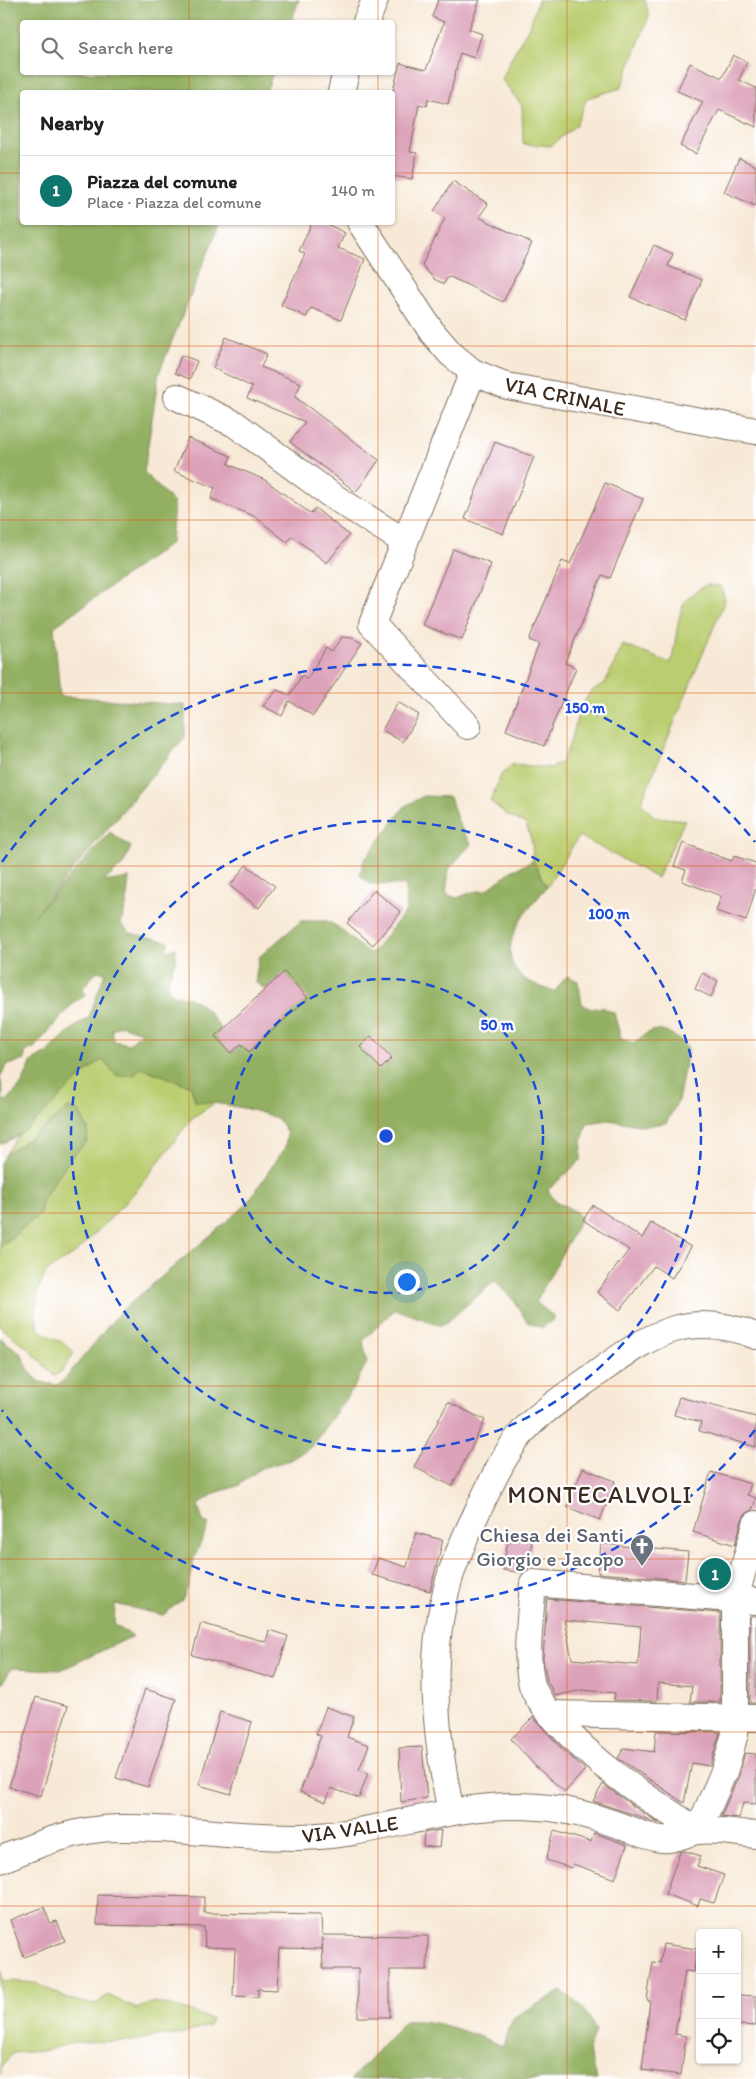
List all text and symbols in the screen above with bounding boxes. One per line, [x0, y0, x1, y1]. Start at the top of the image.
search box [20, 20, 395, 75]
icon: search [38, 34, 66, 62]
text: Search here [78, 36, 173, 59]
text: Nearby [40, 110, 104, 135]
text: Piazza del comune [87, 170, 237, 193]
text: 1 [52, 181, 60, 200]
text: 140 m [331, 181, 375, 200]
text: Place · Piazza del comune [87, 193, 262, 212]
street label: VIA CRINALE [502, 371, 628, 421]
text: 150 m [565, 699, 605, 717]
text: 100 m [588, 905, 630, 923]
text: 50 m [480, 1016, 514, 1034]
centre of rings [377, 1127, 395, 1145]
your location [394, 1269, 420, 1295]
district label: MONTECALVOLI [508, 1480, 692, 1509]
place label: Chiesa dei Santi Giorgio e Jacopo [476, 1522, 624, 1571]
church icon: Chiesa dei Santi Giorgio e Jacopo [629, 1533, 655, 1567]
pin: 1 [699, 1555, 731, 1593]
street label: VIA VALLE [300, 1810, 400, 1848]
map controls [696, 1929, 741, 2064]
button: + [696, 1929, 741, 1974]
button: − [696, 1974, 741, 2019]
button: locate [696, 2019, 741, 2064]

